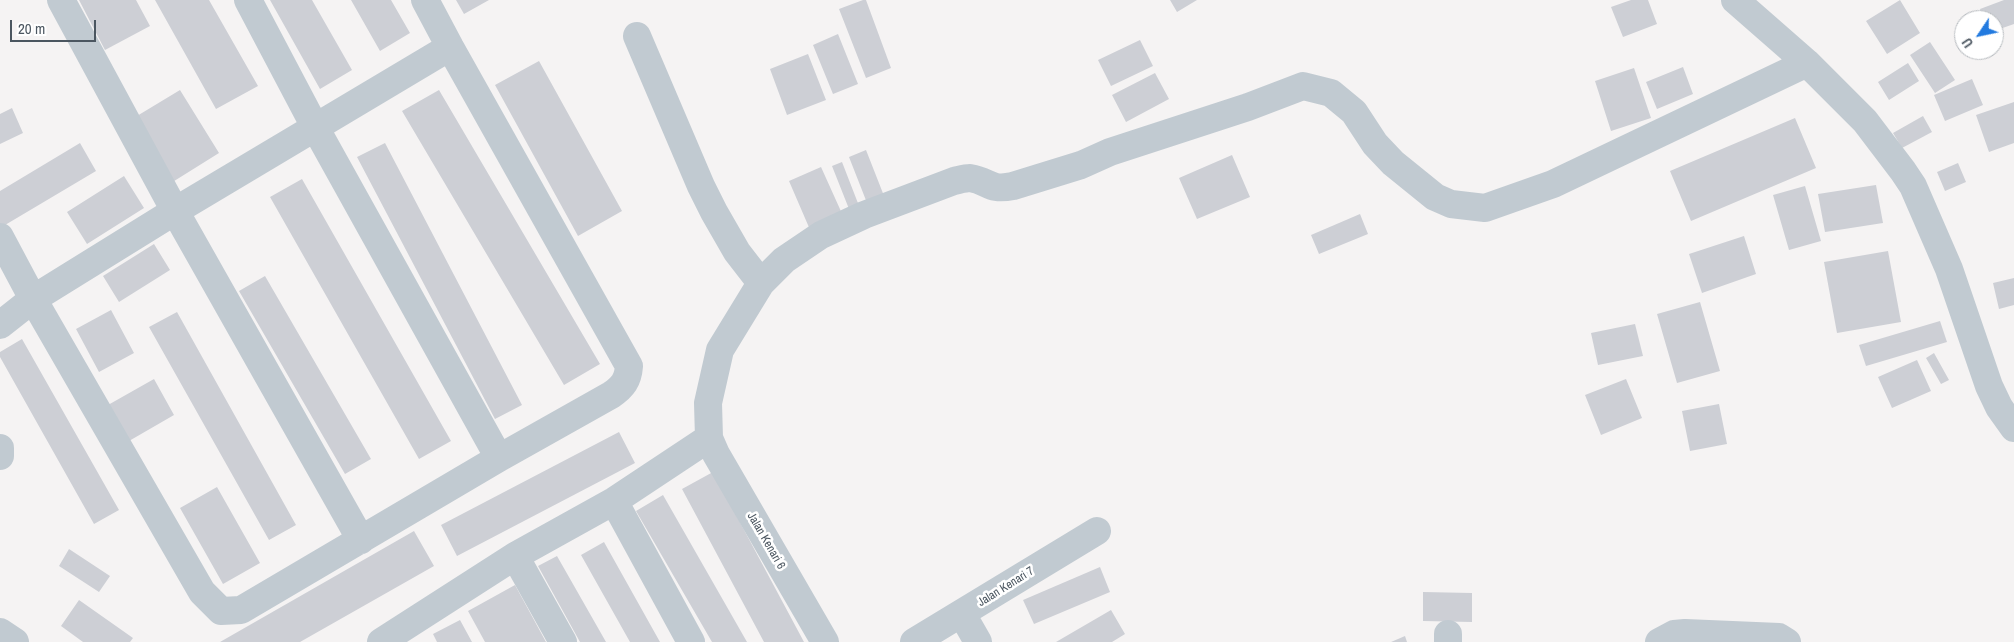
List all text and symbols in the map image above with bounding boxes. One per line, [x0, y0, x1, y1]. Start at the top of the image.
scale bar [12, 10, 99, 42]
north arrow [1954, 10, 2004, 60]
text: 20 m [18, 18, 45, 39]
text: U [1958, 34, 1977, 51]
street label: Jalan Kenari 6 [744, 510, 788, 572]
street label: Jalan Kenari 7 [975, 564, 1037, 610]

